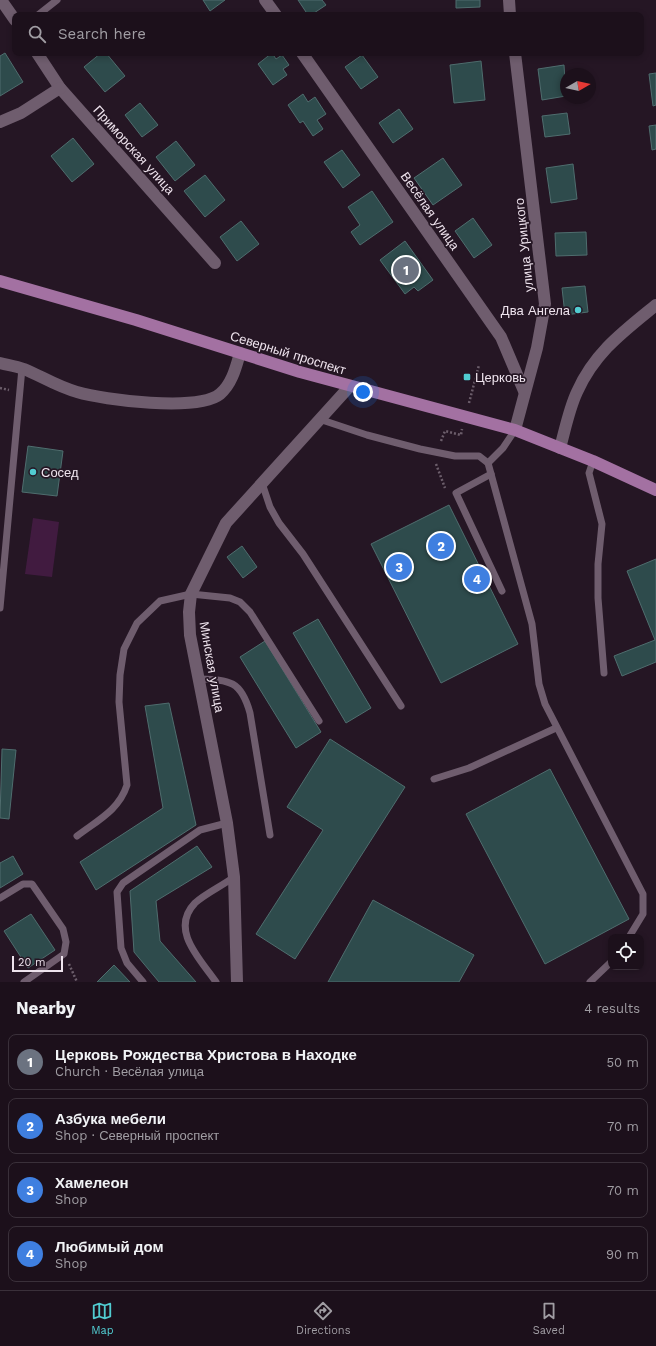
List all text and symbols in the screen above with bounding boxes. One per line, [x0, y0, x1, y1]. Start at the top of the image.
search box [12, 12, 644, 56]
icon: search [26, 23, 48, 45]
text: Search here [58, 25, 146, 43]
north arrow [560, 68, 596, 104]
street label: Приморская улица [90, 103, 178, 198]
street label: Весёлая улица [398, 169, 463, 253]
street label: улица Урицкого [512, 197, 536, 293]
pin: 1 [393, 255, 419, 285]
place label: Два Ангела [501, 303, 571, 318]
marker: Два Ангела [573, 305, 583, 315]
street label: Северный проспект [228, 328, 348, 378]
place label: Церковь [475, 370, 526, 385]
marker: Церковь [462, 372, 472, 382]
your location [353, 382, 373, 402]
place label: Сосед [41, 465, 79, 480]
marker: Сосед [28, 467, 38, 477]
pin: 2 [428, 531, 454, 561]
pin: 3 [386, 552, 412, 582]
pin: 4 [464, 564, 490, 594]
street label: Минская улица [197, 620, 228, 714]
map controls [608, 934, 644, 970]
button: locate [608, 934, 644, 970]
scale bar [12, 954, 63, 973]
text: 20 m [18, 956, 46, 969]
text: Nearby [16, 998, 75, 1018]
text: 4 results [584, 1001, 640, 1016]
text: Церковь Рождества Христова в Находке [55, 1046, 357, 1064]
text: 1 [27, 1055, 33, 1070]
text: 50 m [607, 1055, 639, 1070]
text: Church · Весёлая улица [55, 1064, 204, 1079]
text: Азбука мебели [55, 1110, 166, 1128]
text: 2 [26, 1119, 34, 1134]
text: 70 m [607, 1119, 639, 1134]
text: Shop · Северный проспект [55, 1128, 219, 1143]
text: Хамелеон [55, 1174, 129, 1192]
text: 3 [26, 1183, 34, 1198]
text: 70 m [607, 1183, 639, 1198]
text: Shop [55, 1192, 87, 1207]
text: Любимый дом [55, 1238, 164, 1256]
text: 4 [26, 1247, 34, 1262]
text: 90 m [606, 1247, 639, 1262]
text: Shop [55, 1256, 87, 1271]
tab: Map [91, 1300, 114, 1337]
tab: Directions [296, 1300, 350, 1337]
tab: Saved [533, 1300, 565, 1337]

